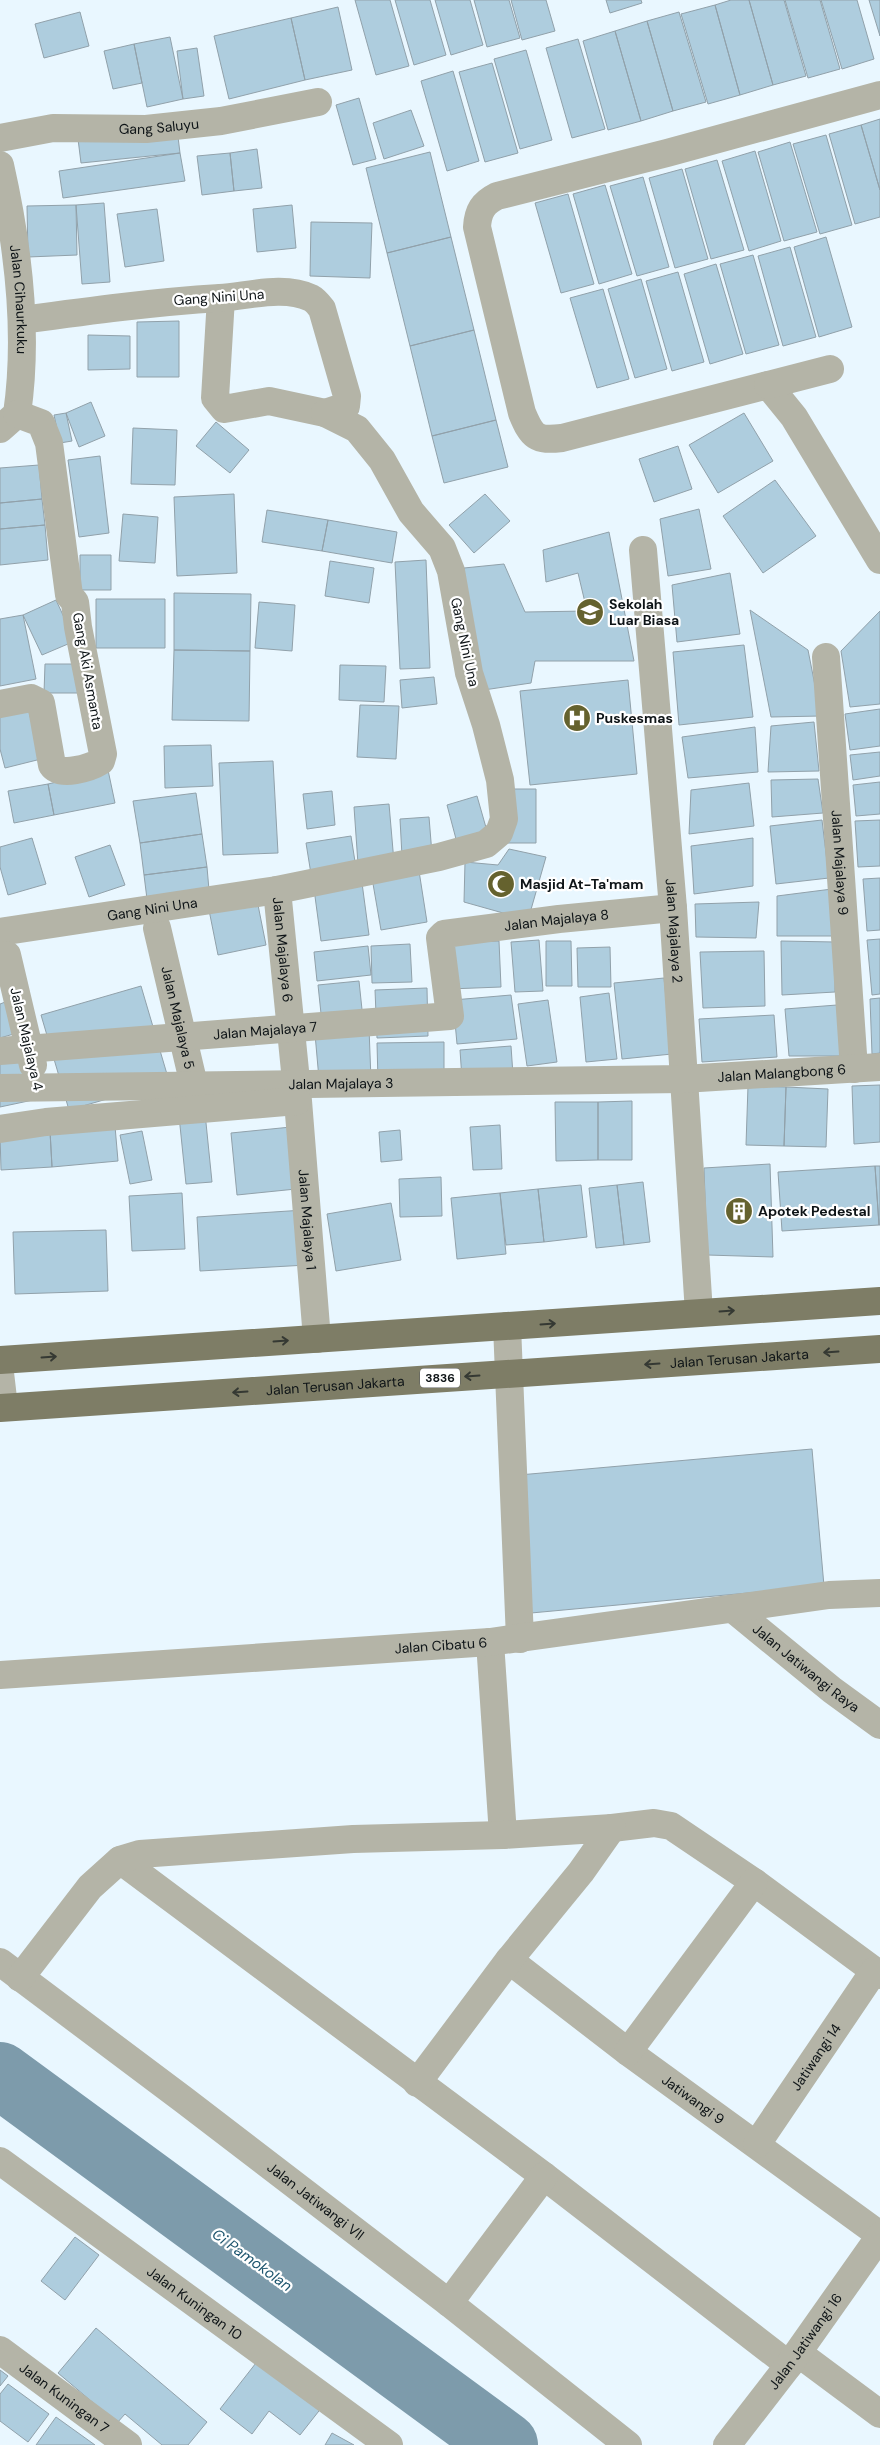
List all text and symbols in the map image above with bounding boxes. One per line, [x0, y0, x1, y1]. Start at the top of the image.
street label: Gang Saluyu [119, 114, 200, 138]
street label: Jalan Cihaurkuku [6, 244, 31, 354]
street label: Gang Nini Una [173, 285, 265, 309]
place label: Sekolah Luar Biasa [609, 595, 679, 629]
street label: Gang Nini Una [447, 596, 483, 688]
school or university icon: Sekolah Luar Biasa [575, 597, 605, 627]
street label: Gang Aki Asmanta [69, 611, 107, 731]
hospital icon: Puskesmas [562, 703, 592, 733]
place label: Puskesmas [596, 709, 673, 727]
street label: Jalan Majalaya 9 [827, 809, 853, 916]
mosque icon: Masjid At-Ta'mam [486, 869, 516, 899]
place label: Masjid At-Ta'mam [520, 875, 644, 893]
street label: Jalan Majalaya 2 [662, 878, 687, 984]
street label: Gang Nini Una [106, 893, 199, 925]
street label: Jalan Majalaya 6 [269, 896, 297, 1003]
street label: Jalan Majalaya 8 [503, 905, 610, 935]
street label: Jalan Majalaya 5 [157, 964, 199, 1071]
street label: Jalan Majalaya 4 [6, 986, 48, 1093]
street label: Jalan Majalaya 7 [212, 1017, 318, 1043]
street label: Jalan Malangbong 6 [717, 1060, 847, 1086]
street label: Jalan Majalaya 3 [288, 1074, 394, 1093]
street label: Jalan Majalaya 1 [294, 1168, 320, 1271]
building icon: Apotek Pedestal [724, 1196, 754, 1226]
place label: Apotek Pedestal [758, 1202, 871, 1220]
one-way arrow [719, 1307, 735, 1316]
one-way arrow [539, 1319, 555, 1328]
one-way arrow [272, 1336, 288, 1346]
street label: Jalan Terusan Jakarta [669, 1345, 809, 1372]
one-way arrow [824, 1347, 840, 1356]
one-way arrow [40, 1352, 56, 1361]
one-way arrow [644, 1359, 660, 1368]
road number: 3836 [420, 1369, 460, 1388]
one-way arrow [464, 1371, 480, 1381]
street label: Jalan Terusan Jakarta [265, 1372, 405, 1399]
one-way arrow [232, 1387, 248, 1396]
street label: Jalan Jatiwangi Raya [749, 1620, 863, 1716]
street label: Jalan Cibatu 6 [394, 1633, 488, 1657]
street label: Jatiwangi 14 [787, 2020, 845, 2094]
street label: Jatiwangi 9 [658, 2071, 728, 2128]
street label: Jalan Jatiwangi VII [264, 2158, 368, 2244]
water label: Ci Pamokolan [208, 2224, 296, 2296]
street label: Jalan Kuningan 10 [143, 2262, 246, 2344]
street label: Jalan Jatiwangi 16 [764, 2289, 846, 2393]
street label: Jalan Kuningan 7 [16, 2358, 113, 2437]

